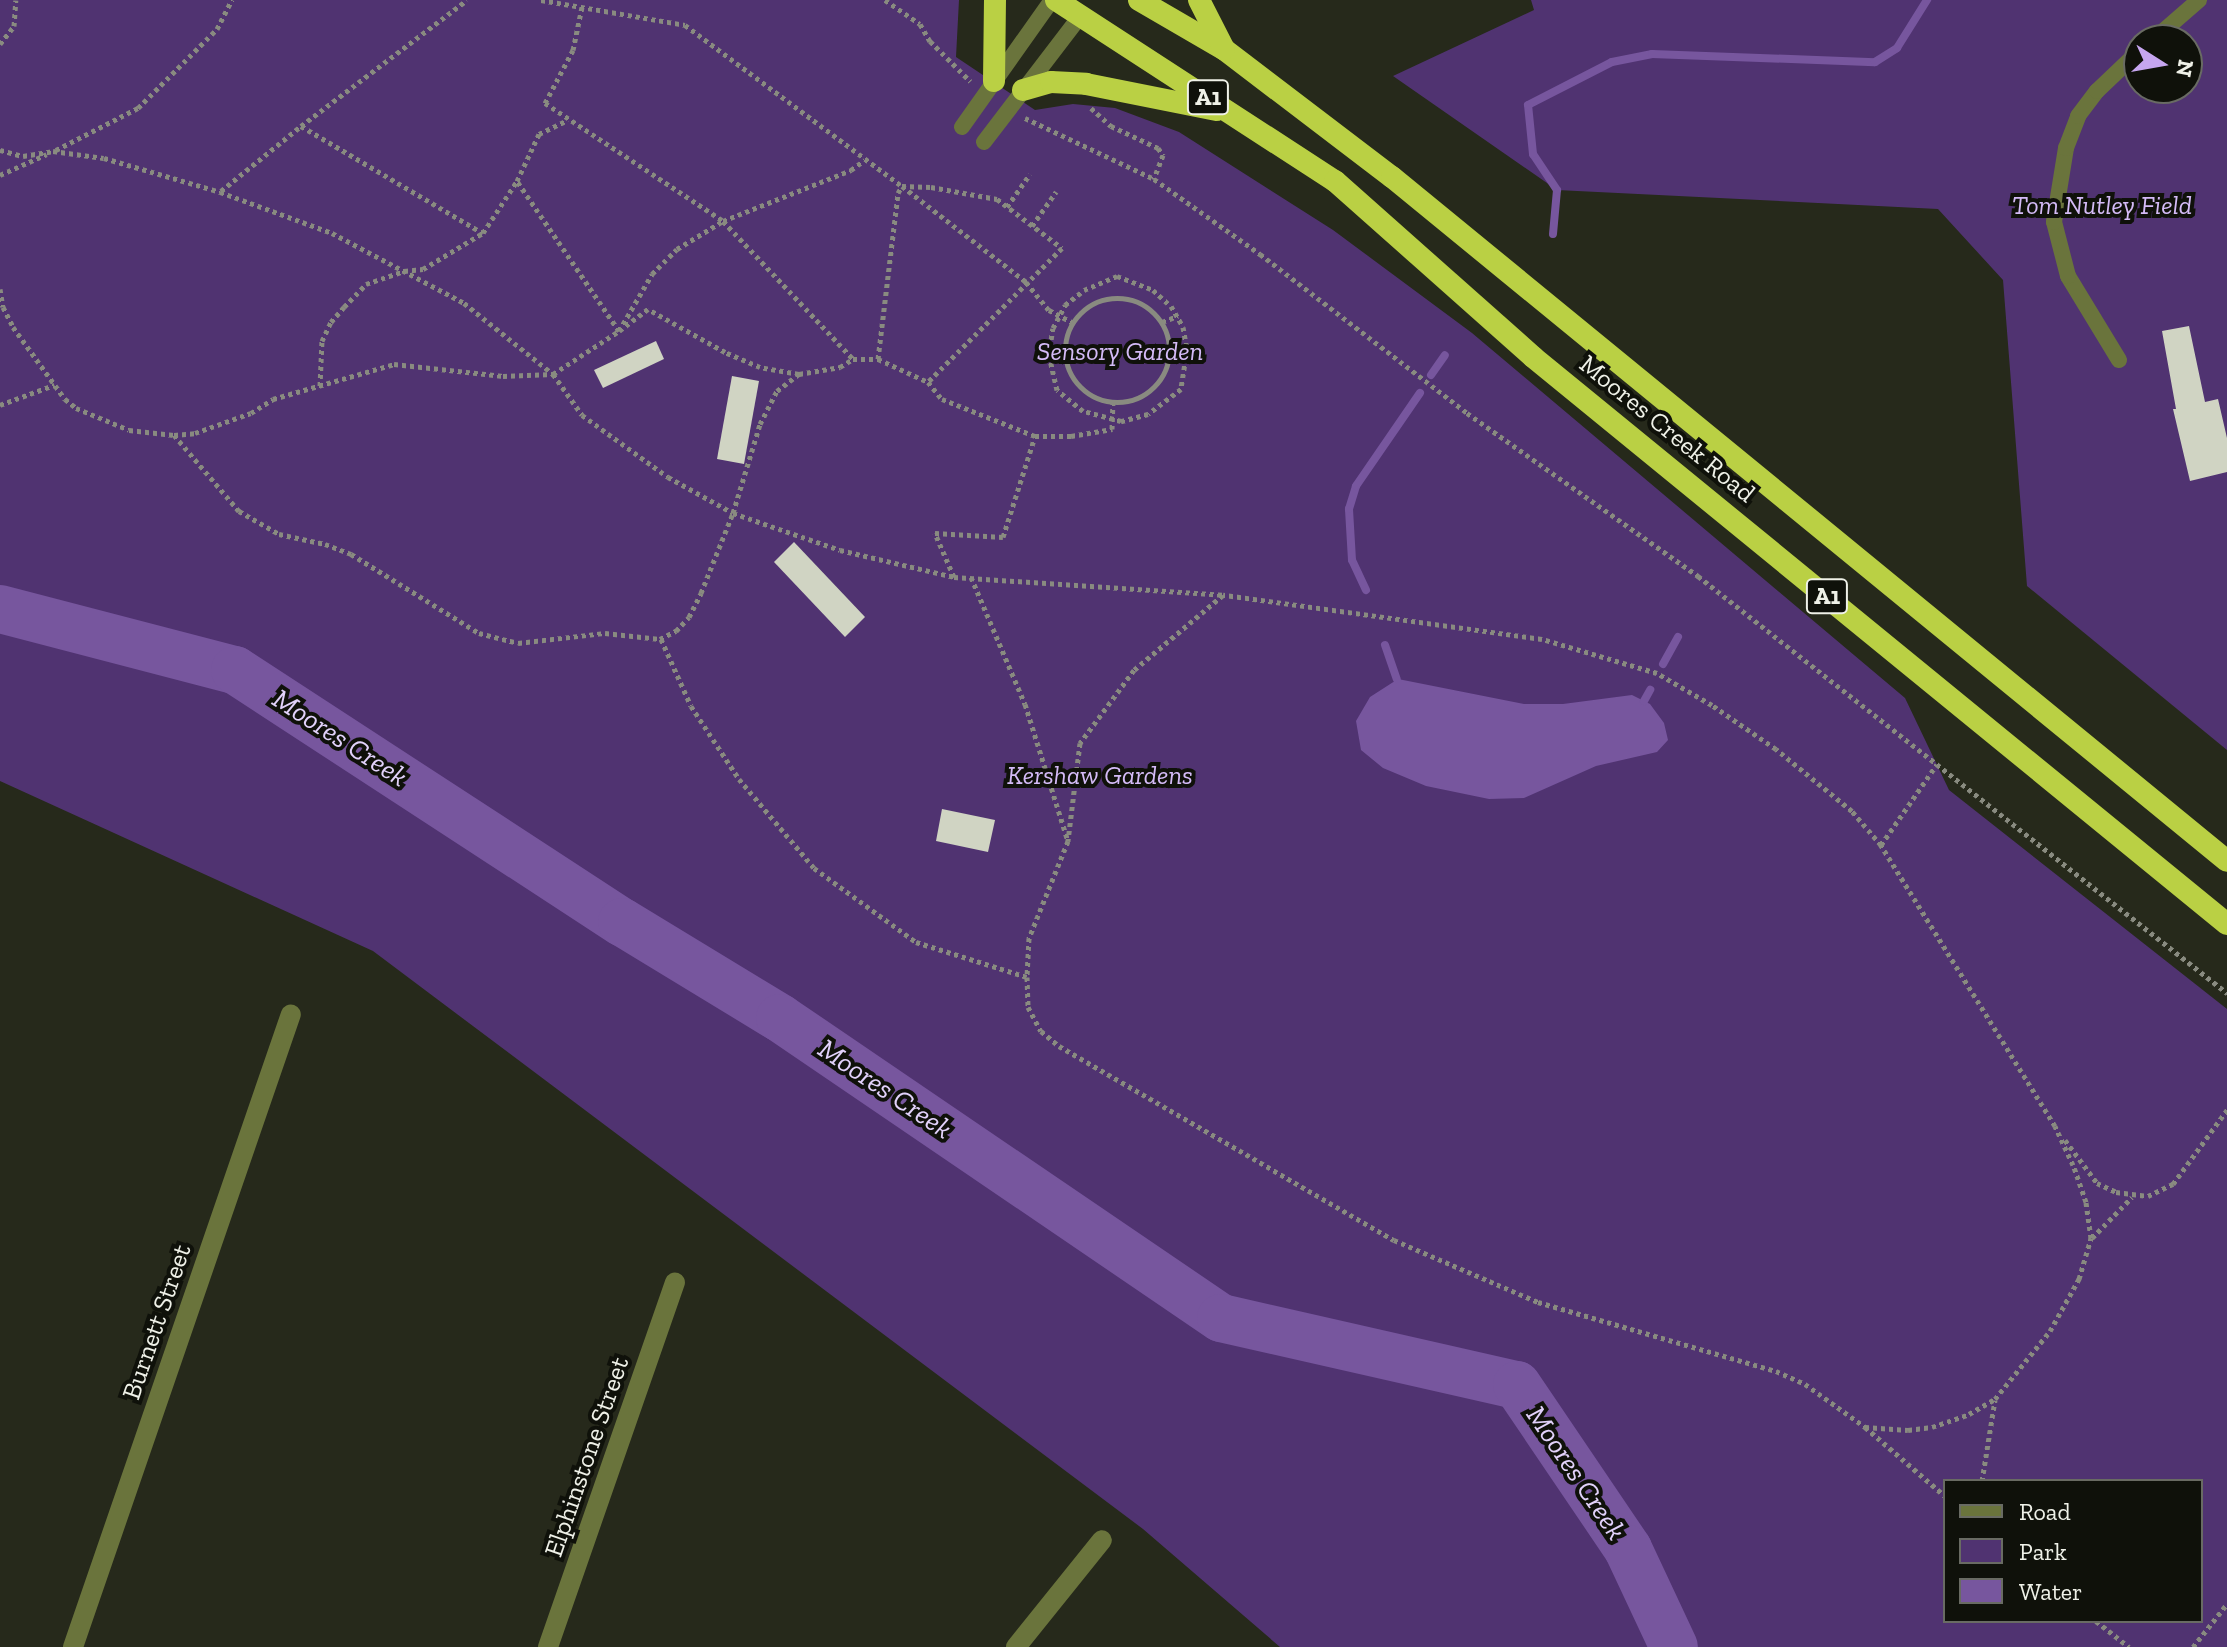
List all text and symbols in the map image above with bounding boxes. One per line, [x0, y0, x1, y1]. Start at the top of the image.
north arrow [2123, 24, 2203, 104]
text: N [2170, 57, 2200, 79]
road number: A1 [1186, 77, 1230, 117]
park label: Tom Nutley Field [2012, 190, 2192, 222]
park label: Sensory Garden [1037, 336, 1203, 368]
street label: Moores Creek Road [1573, 349, 1761, 509]
road number: A1 [1805, 576, 1849, 616]
water label: Moores Creek [266, 682, 414, 794]
park label: Kershaw Gardens [1007, 760, 1193, 792]
water label: Moores Creek [812, 1032, 958, 1146]
street label: Burnett Street [116, 1240, 198, 1404]
street label: Elphinstone Street [538, 1353, 636, 1561]
water label: Moores Creek [1519, 1400, 1633, 1546]
legend [1943, 1479, 2203, 1623]
text: Road [2019, 1497, 2071, 1526]
text: Park [2019, 1537, 2067, 1566]
text: Water [2019, 1577, 2082, 1606]

